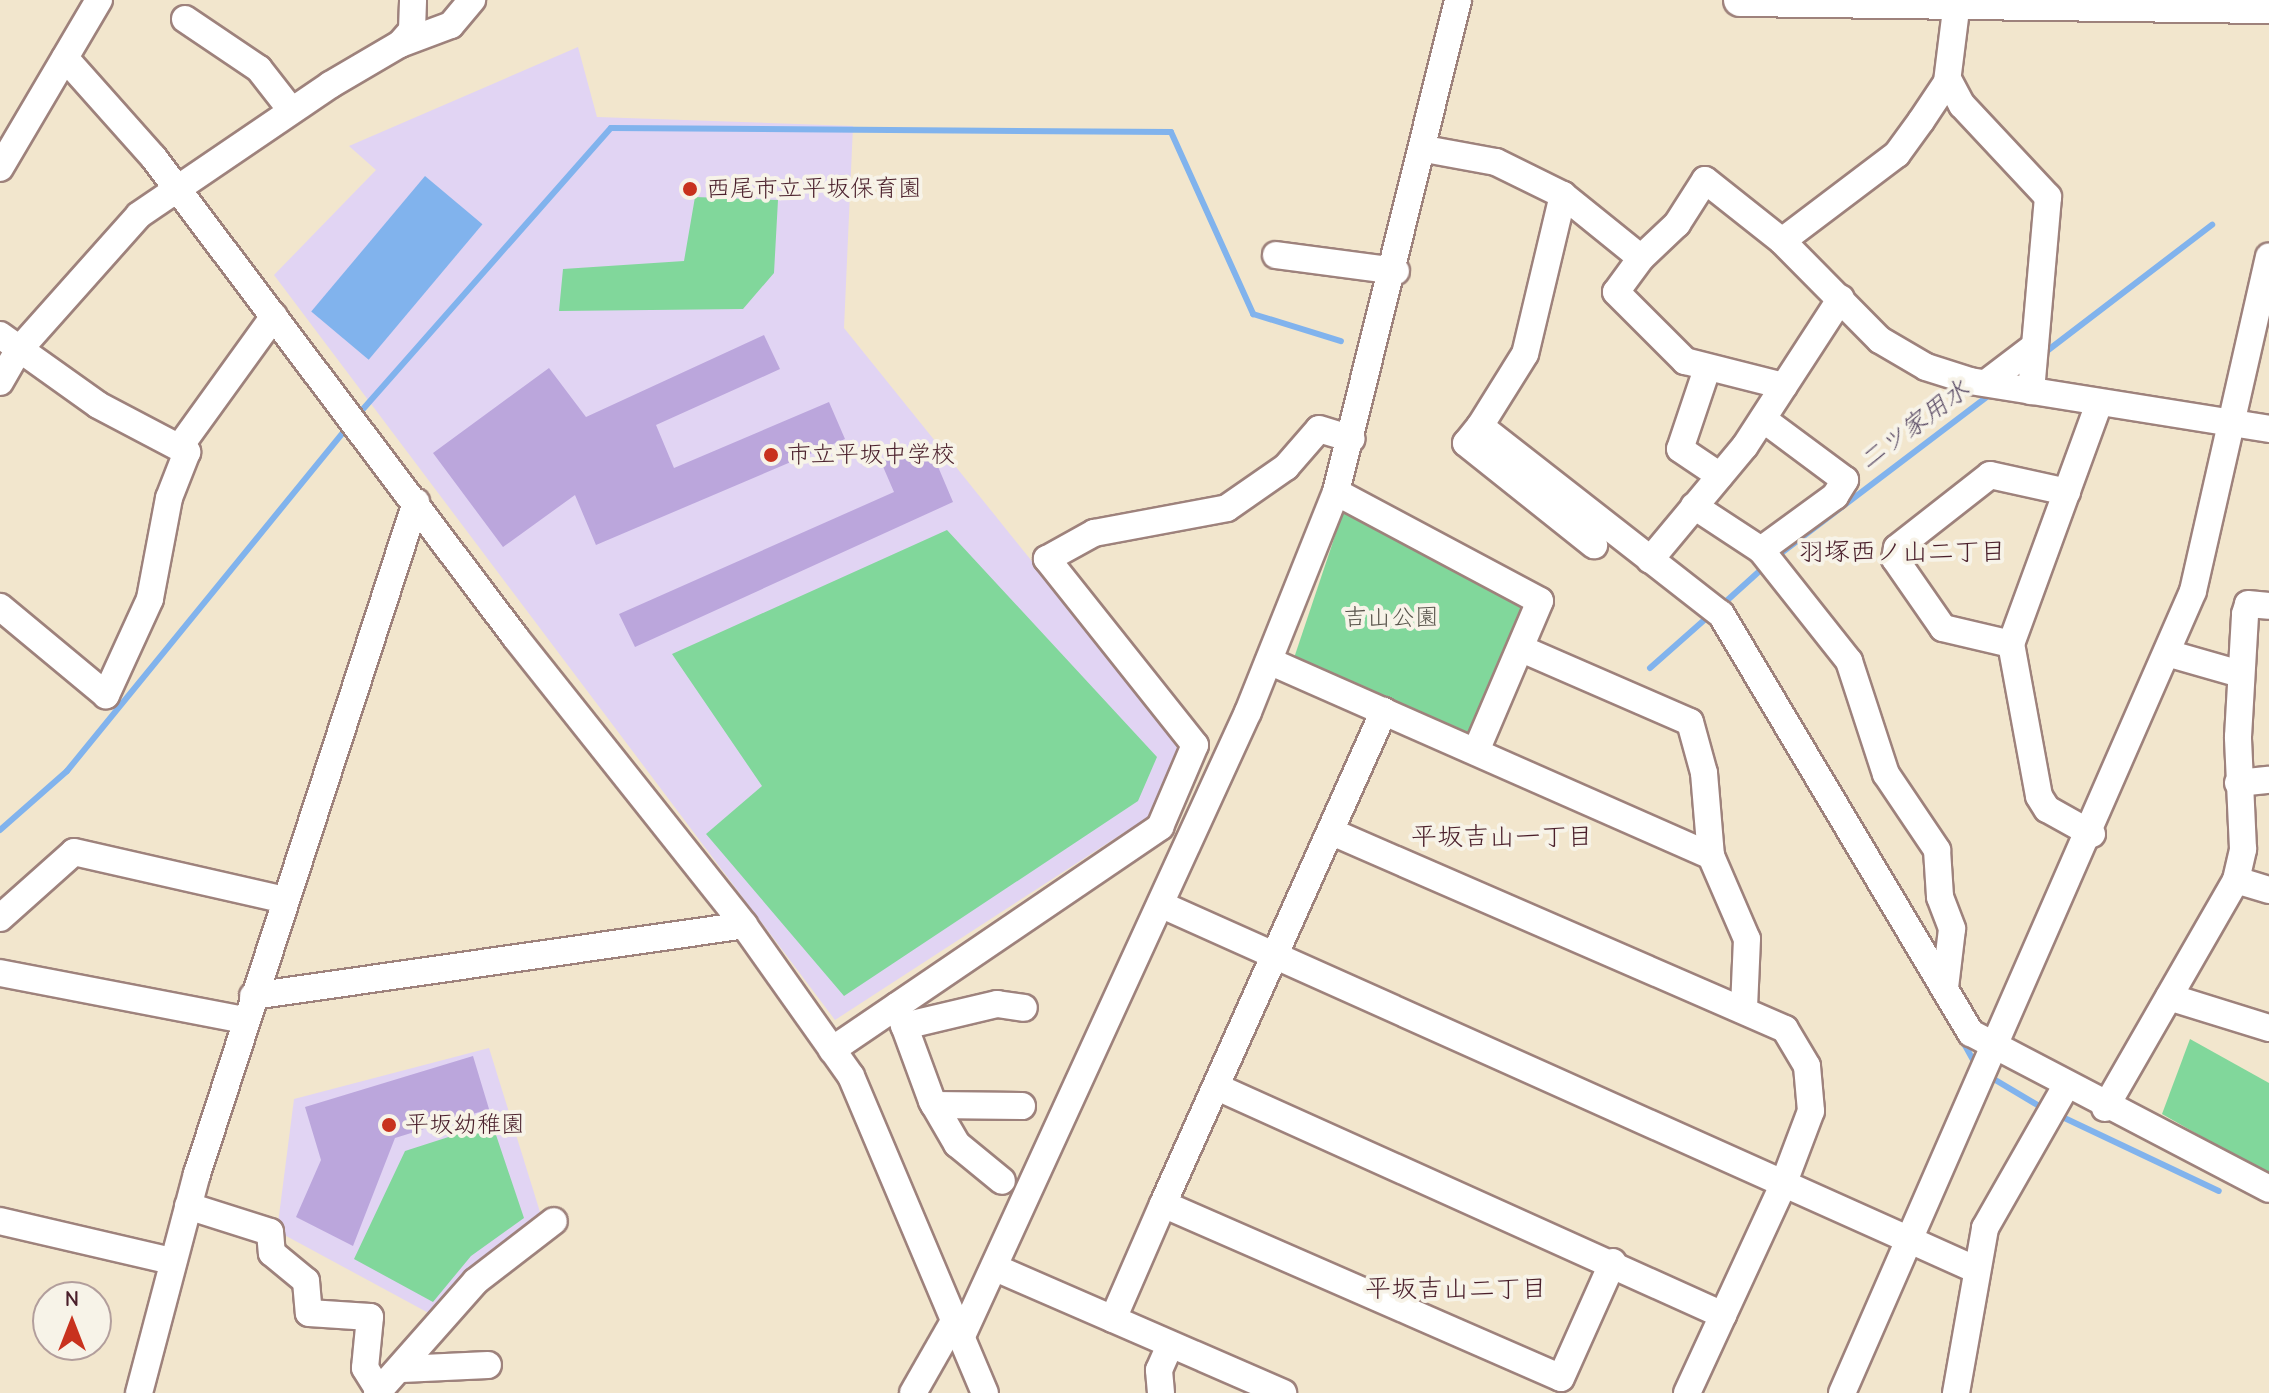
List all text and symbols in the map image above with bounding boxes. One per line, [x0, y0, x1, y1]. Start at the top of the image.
place label: 西尾市立平坂保育園 [706, 175, 922, 203]
marker: 西尾市立平坂保育園 [681, 180, 699, 198]
water label: 二ツ家用水 [1854, 374, 1976, 478]
place label: 市立平坂中学校 [787, 441, 955, 469]
marker: 市立平坂中学校 [762, 446, 780, 464]
district label: 羽塚西ノ山二丁目 [1798, 537, 2006, 569]
park label: 吉山公園 [1343, 604, 1439, 632]
district label: 平坂吉山一丁目 [1411, 822, 1593, 854]
place label: 平坂幼稚園 [405, 1111, 525, 1139]
marker: 平坂幼稚園 [380, 1116, 398, 1134]
district label: 平坂吉山二丁目 [1365, 1274, 1547, 1306]
north arrow [32, 1281, 112, 1361]
text: N [65, 1286, 79, 1312]

